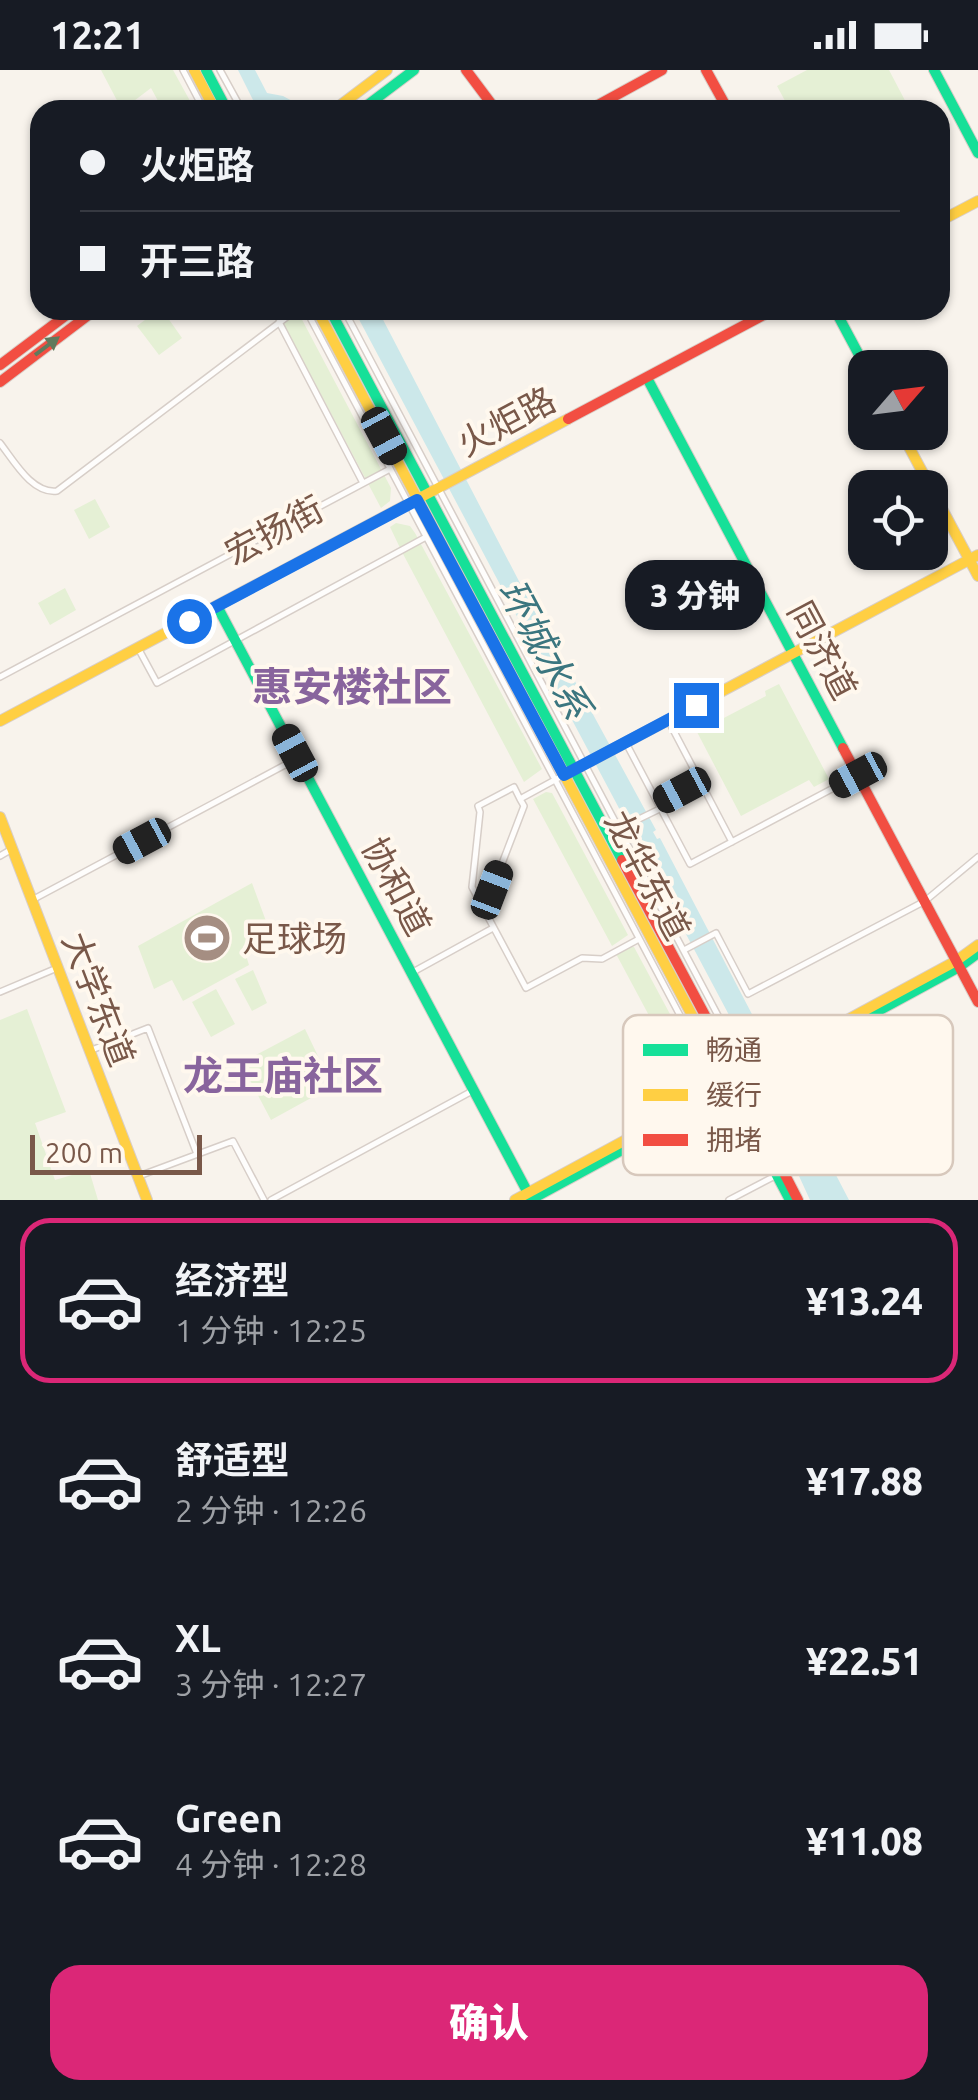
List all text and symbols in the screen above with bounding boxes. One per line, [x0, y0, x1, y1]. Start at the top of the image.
text: 12:21 [50, 14, 145, 56]
text: 火炬路 [140, 144, 254, 186]
text: 开三路 [140, 240, 254, 282]
one-way arrow [34, 336, 60, 356]
north arrow [848, 350, 948, 450]
map controls [848, 350, 948, 570]
street label: 火炬路 [450, 379, 562, 463]
car [357, 402, 411, 470]
button: locate [848, 470, 948, 570]
street label: 宏扬街 [218, 488, 330, 572]
callout: 3 分钟 [626, 560, 766, 630]
water label: 环城水系 [491, 572, 600, 728]
text: 3 分钟 [650, 577, 740, 613]
street label: 同济道 [781, 594, 865, 706]
route start [167, 599, 212, 644]
district label: 惠安楼社区 [252, 664, 452, 709]
route end [674, 683, 719, 728]
car [268, 719, 322, 787]
car [824, 748, 892, 802]
car [648, 763, 716, 817]
street label: 龙华东道 [597, 804, 699, 946]
car [108, 814, 176, 868]
street label: 协和道 [355, 830, 439, 942]
car [467, 857, 517, 923]
sports icon: 足球场 [181, 912, 233, 964]
place label: 足球场 [242, 918, 347, 958]
street label: 大学东道 [55, 926, 143, 1072]
legend [623, 1015, 953, 1175]
text: 畅通 [706, 1034, 762, 1065]
district label: 龙王庙社区 [183, 1053, 383, 1098]
text: 缓行 [706, 1079, 762, 1110]
text: 拥堵 [706, 1124, 762, 1155]
scale bar [30, 1130, 202, 1174]
text: 200 m [45, 1137, 123, 1168]
icon: car [55, 1256, 145, 1346]
text: 经济型 [175, 1259, 289, 1301]
text: ¥13.24 [806, 1280, 923, 1322]
text: 1 分钟 · 12:25 [175, 1312, 367, 1348]
icon: car [55, 1436, 145, 1526]
text: 舒适型 [175, 1439, 289, 1481]
text: ¥17.88 [806, 1460, 923, 1502]
text: 2 分钟 · 12:26 [175, 1492, 367, 1528]
icon: car [55, 1616, 145, 1706]
text: XL [175, 1617, 221, 1659]
text: ¥22.51 [806, 1640, 923, 1682]
text: 3 分钟 · 12:27 [175, 1666, 367, 1702]
icon: car [55, 1796, 145, 1886]
text: Green [175, 1797, 283, 1839]
text: ¥11.08 [806, 1820, 923, 1862]
text: 4 分钟 · 12:28 [175, 1846, 367, 1882]
button: 确认 [50, 1965, 928, 2080]

